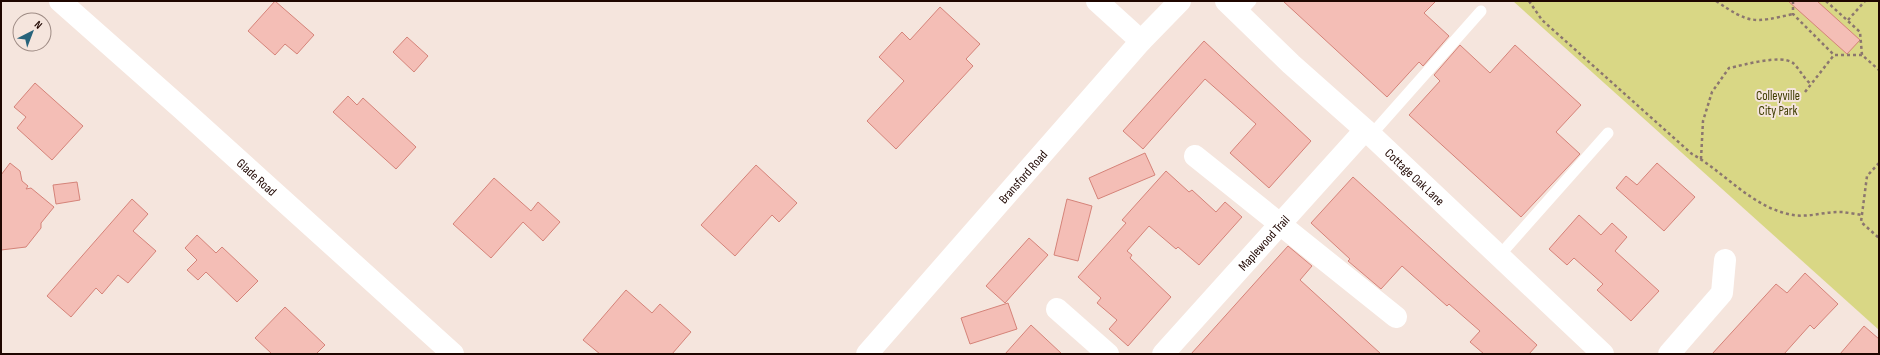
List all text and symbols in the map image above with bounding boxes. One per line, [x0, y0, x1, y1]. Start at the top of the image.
north arrow [12, 12, 52, 52]
text: N [32, 18, 45, 32]
park label: Colleyville City Park [1756, 88, 1800, 119]
street label: Cottage Oak Lane [1381, 145, 1447, 209]
street label: Bransford Road [995, 147, 1051, 207]
street label: Glade Road [233, 155, 280, 200]
street label: Maplewood Trail [1235, 212, 1293, 274]

